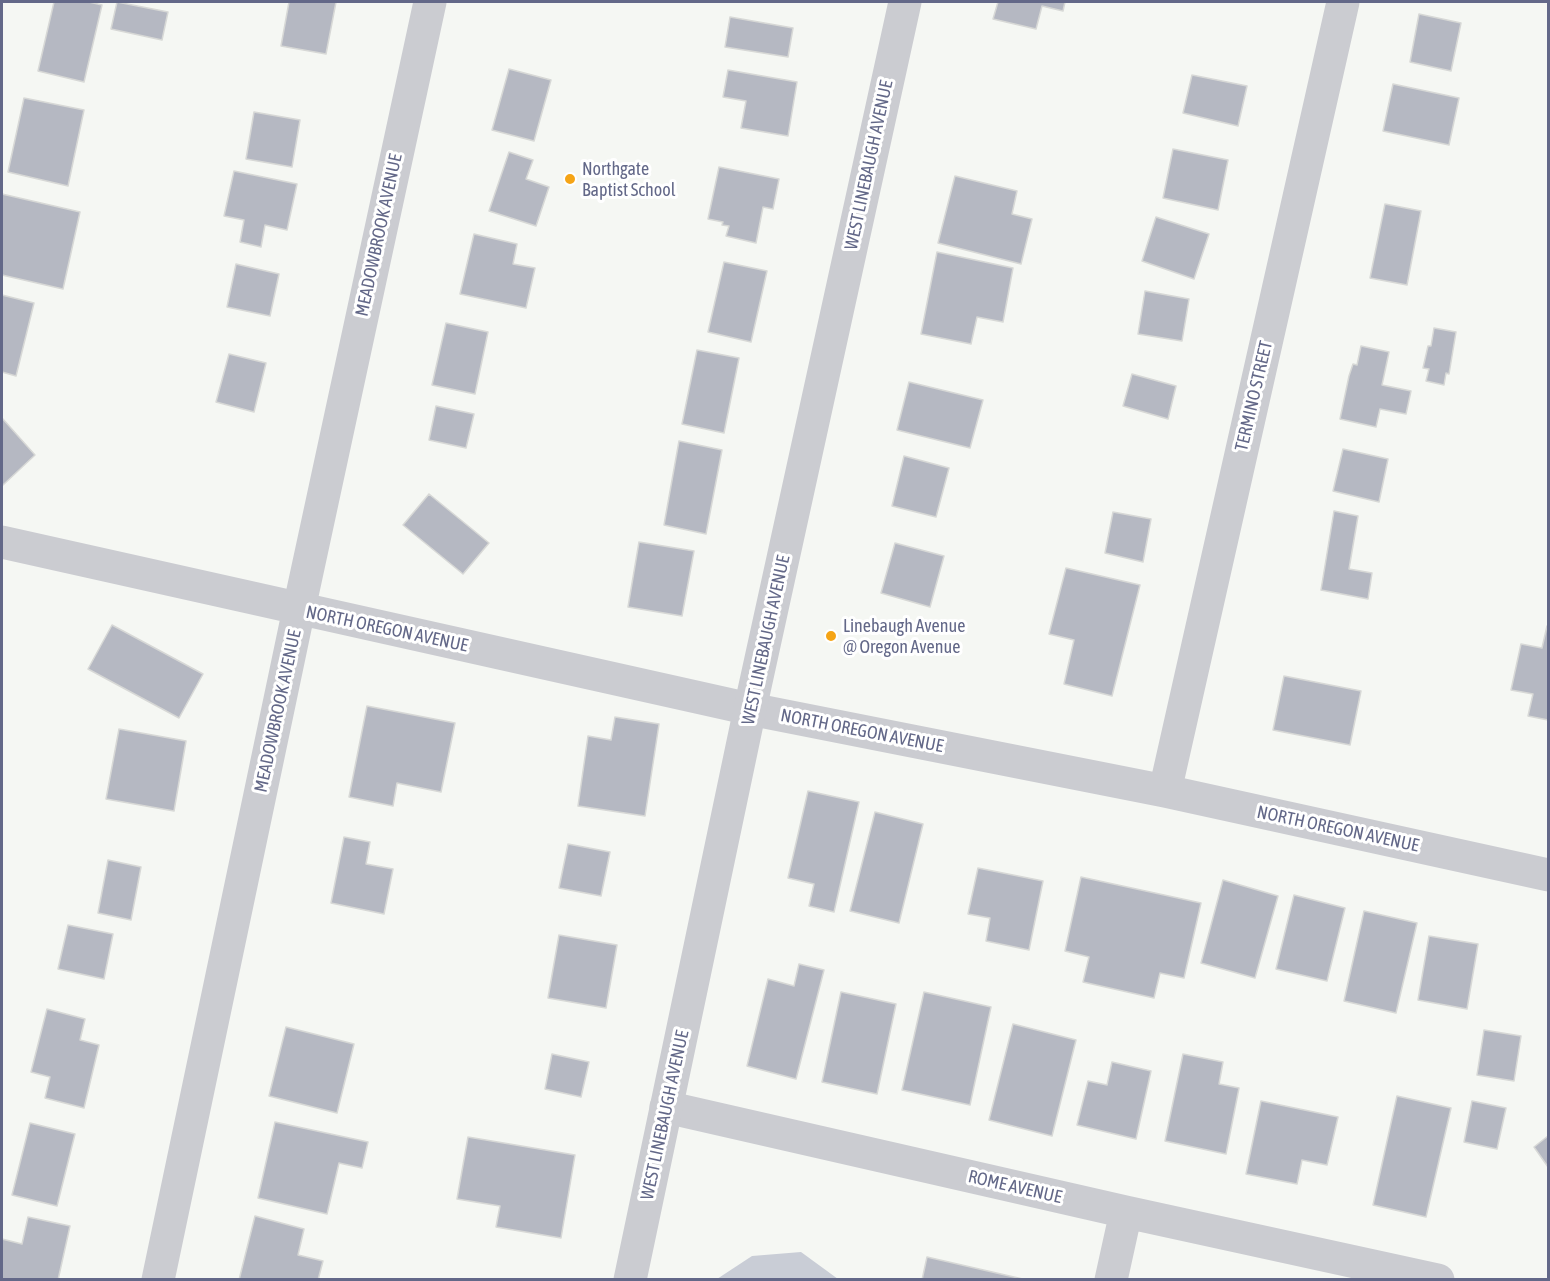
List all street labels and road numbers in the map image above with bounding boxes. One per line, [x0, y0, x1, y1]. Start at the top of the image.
street label: WEST LINEBAUGH AVENUE [840, 78, 898, 252]
street label: MEADOWBROOK AVENUE [351, 152, 407, 318]
street label: TERMINO STREET [1231, 339, 1277, 453]
street label: WEST LINEBAUGH AVENUE [737, 553, 795, 727]
street label: NORTH OREGON AVENUE [304, 601, 470, 657]
street label: MEADOWBROOK AVENUE [250, 628, 306, 794]
street label: NORTH OREGON AVENUE [779, 705, 945, 757]
street label: NORTH OREGON AVENUE [1255, 801, 1421, 857]
street label: WEST LINEBAUGH AVENUE [636, 1028, 694, 1202]
street label: ROME AVENUE [966, 1166, 1064, 1208]

